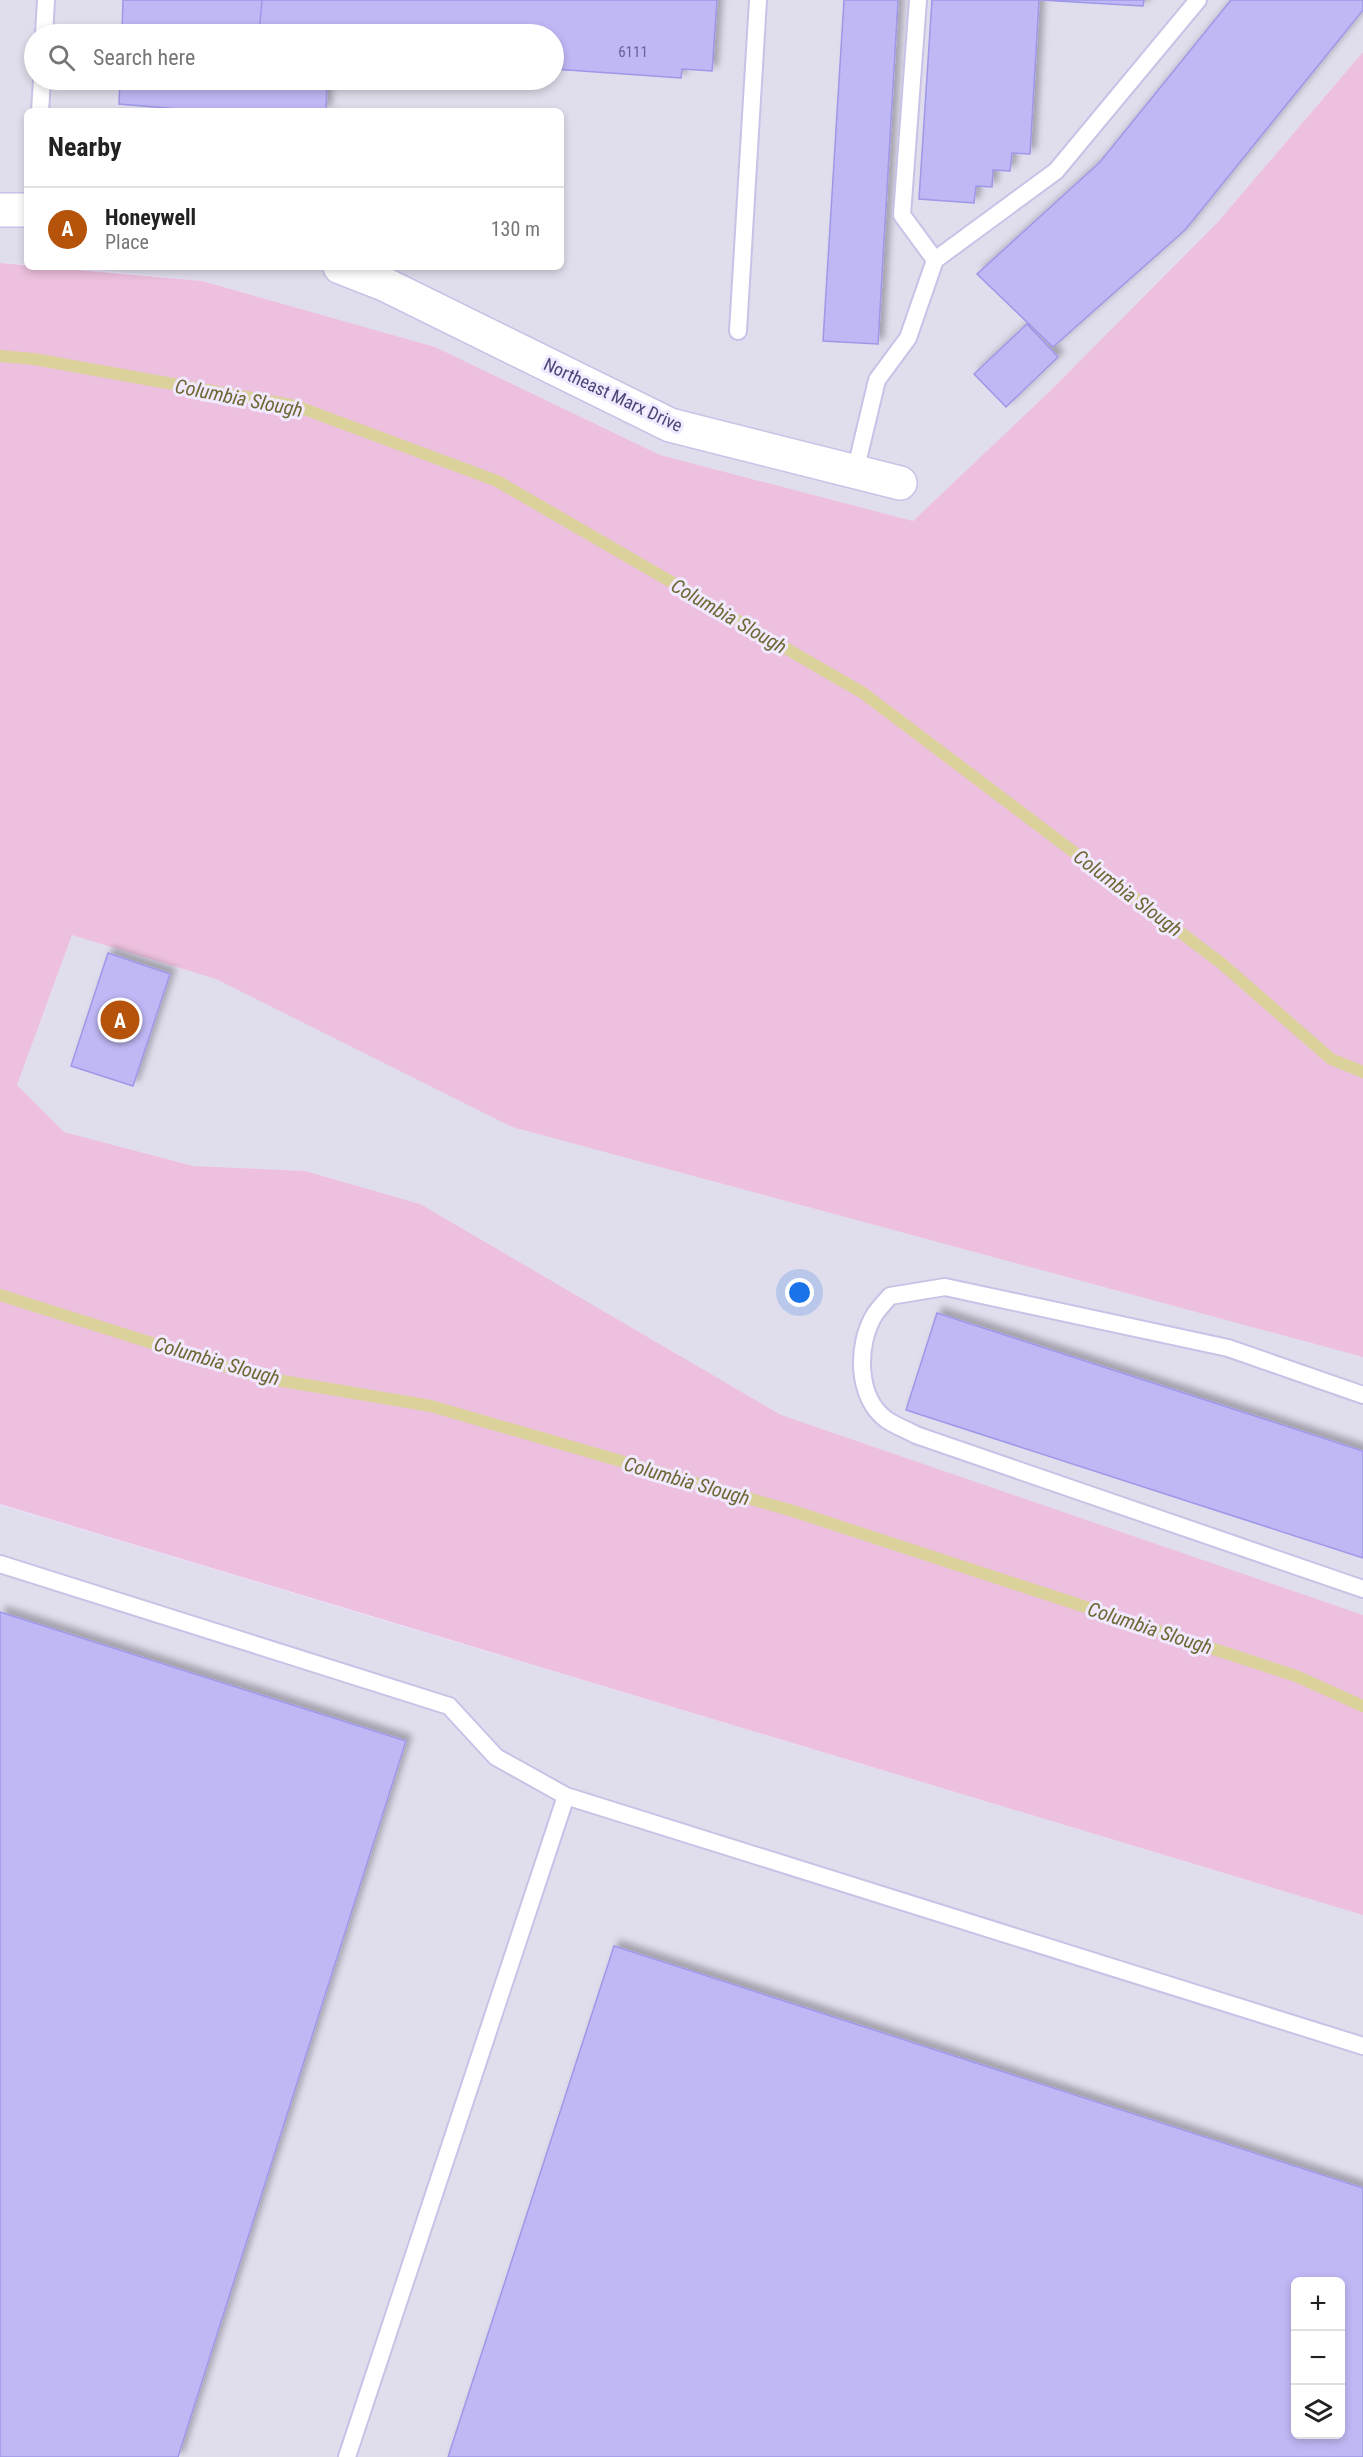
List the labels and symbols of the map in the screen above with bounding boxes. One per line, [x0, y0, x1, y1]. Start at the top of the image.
house number: 6111 [618, 43, 648, 61]
street label: Northeast Marx Drive [541, 353, 686, 436]
water label: Columbia Slough [173, 374, 305, 422]
water label: Columbia Slough [667, 573, 791, 659]
water label: Columbia Slough [1069, 844, 1187, 942]
pin: A [100, 998, 140, 1042]
your location [785, 1278, 814, 1307]
water label: Columbia Slough [151, 1332, 283, 1390]
water label: Columbia Slough [621, 1452, 753, 1510]
water label: Columbia Slough [1085, 1597, 1215, 1659]

